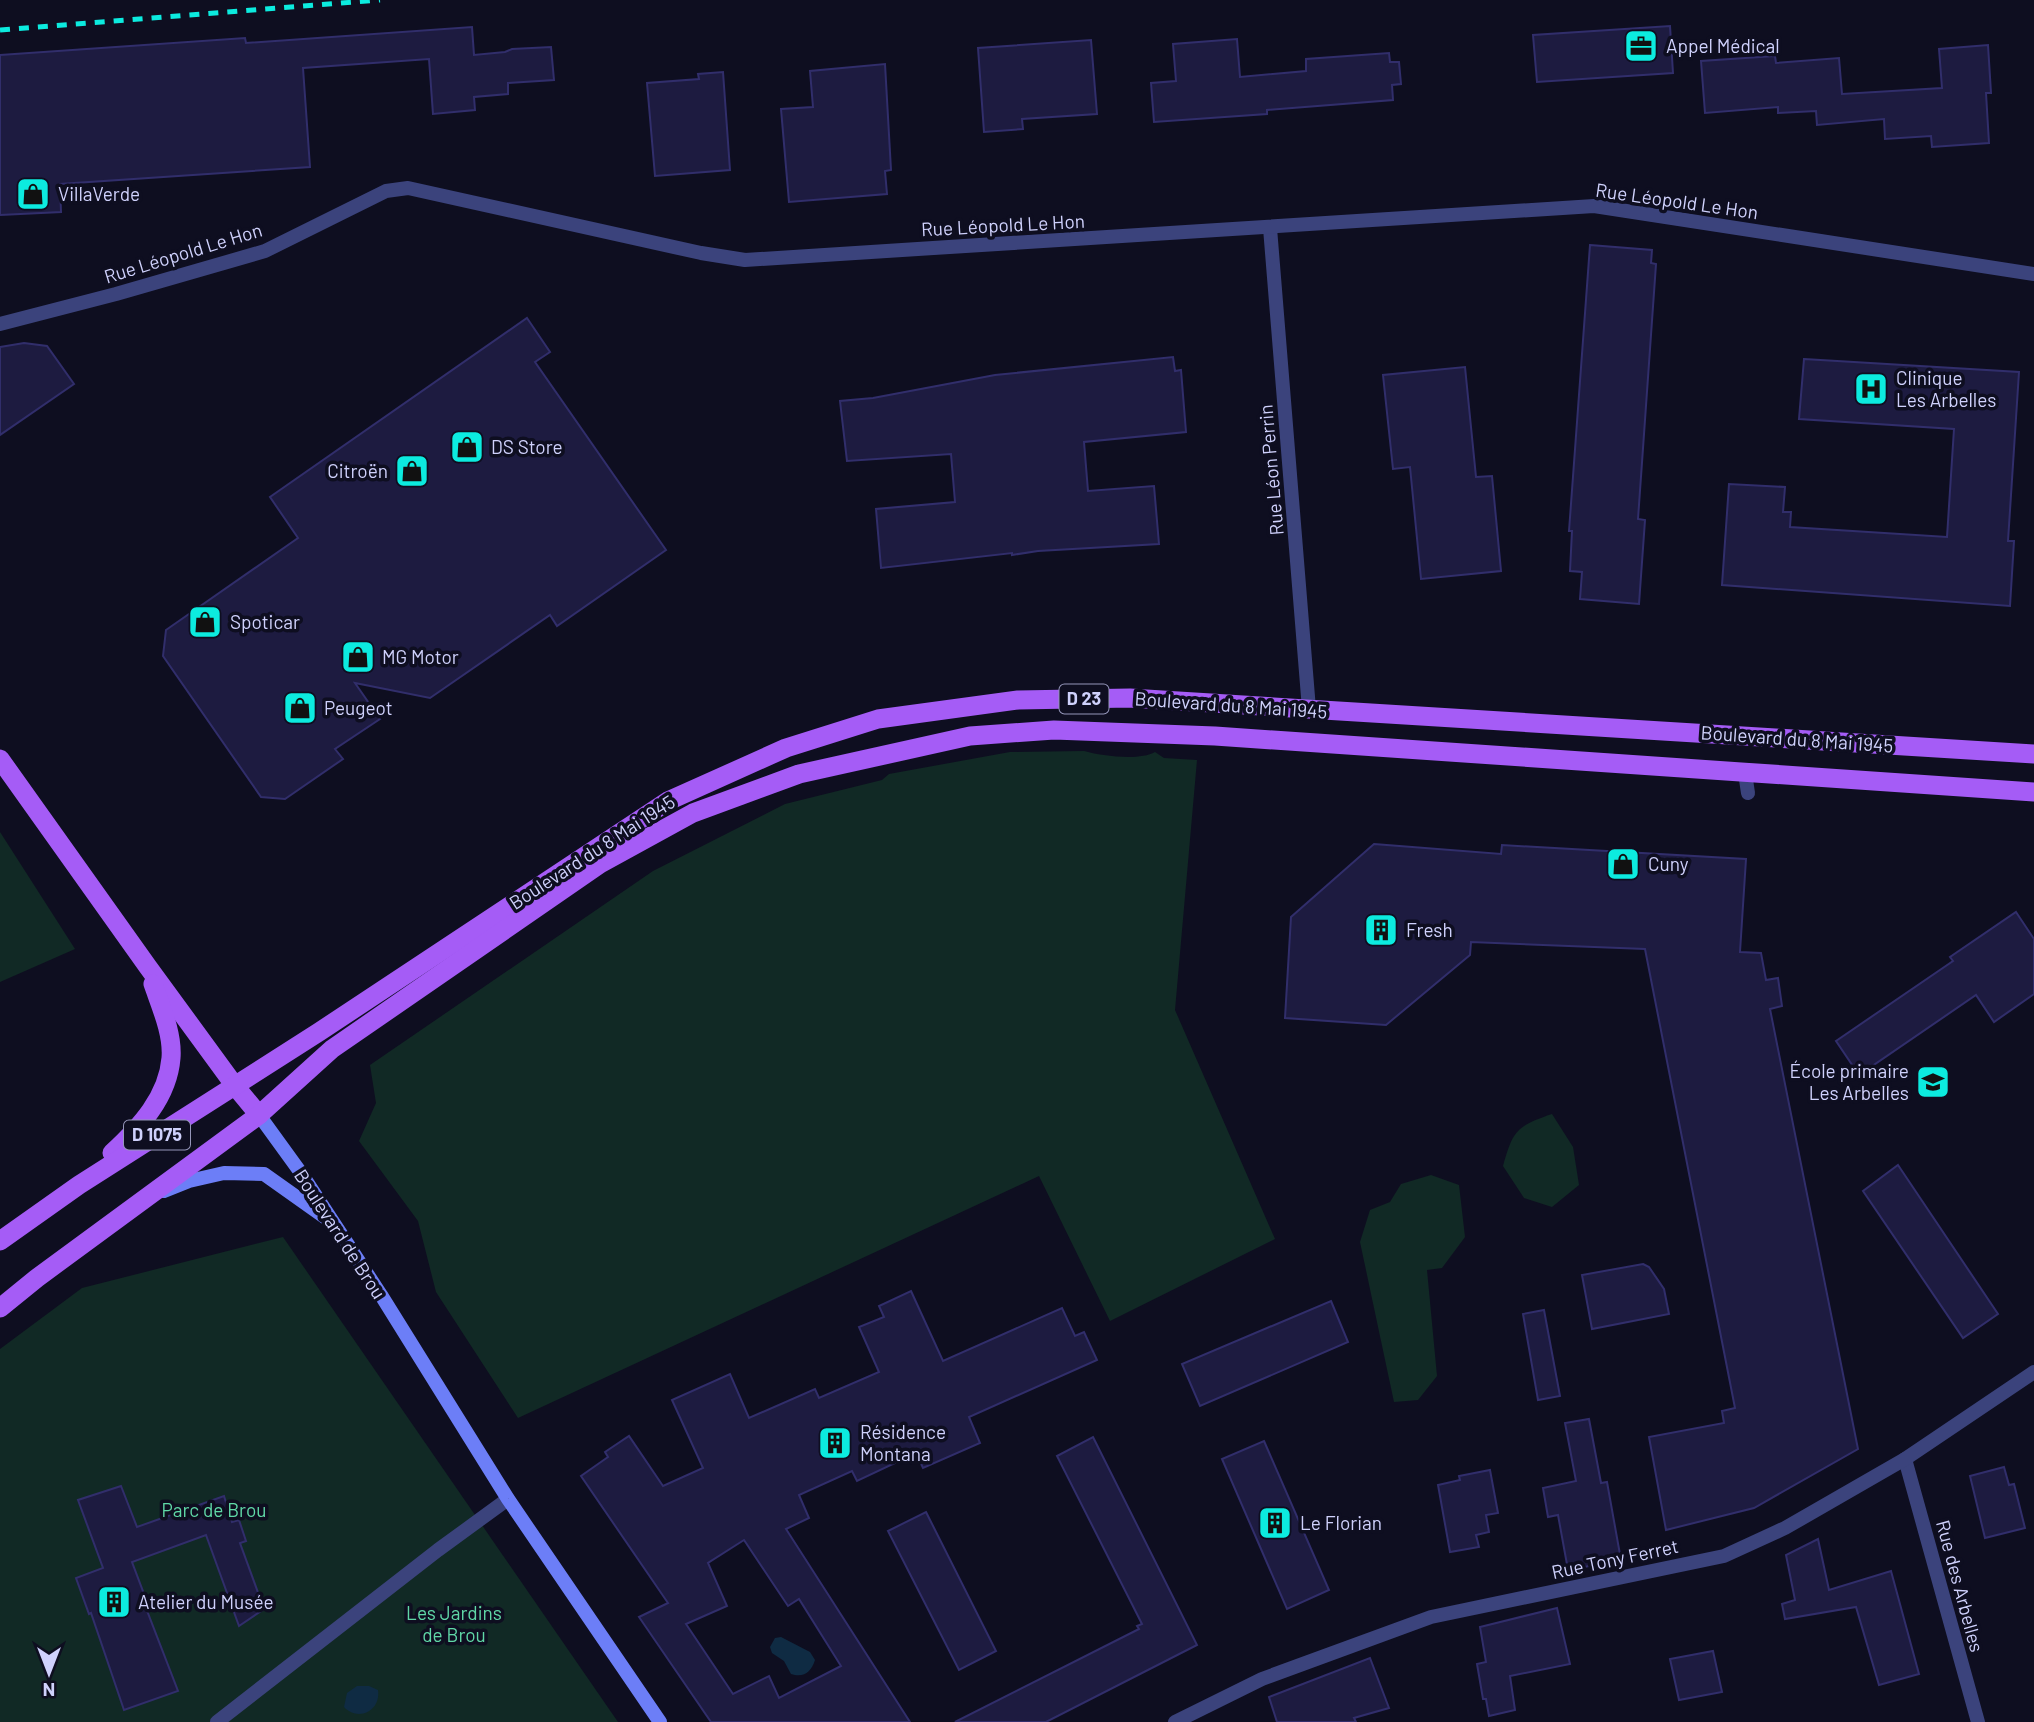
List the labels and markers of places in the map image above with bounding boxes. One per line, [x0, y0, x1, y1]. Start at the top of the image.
office icon: Appel Médical [1622, 27, 1660, 65]
place label: Appel Médical [1666, 34, 1780, 57]
shop icon: VillaVerde [14, 175, 52, 213]
place label: VillaVerde [58, 182, 140, 205]
place label: Clinique Les Arbelles [1896, 366, 1996, 411]
hospital icon: Clinique Les Arbelles [1852, 370, 1890, 408]
shop icon: DS Store [448, 428, 486, 466]
place label: DS Store [491, 435, 563, 458]
shop icon: Citroën [393, 452, 431, 490]
place label: Citroën [327, 459, 388, 482]
shop icon: Spoticar [186, 603, 224, 641]
place label: Spoticar [230, 610, 300, 633]
shop icon: MG Motor [339, 638, 377, 676]
place label: MG Motor [382, 645, 459, 668]
shop icon: Peugeot [281, 689, 319, 727]
place label: Peugeot [324, 696, 393, 719]
shop icon: Cuny [1604, 845, 1642, 883]
place label: Cuny [1648, 852, 1689, 875]
building icon: Fresh [1362, 911, 1400, 949]
place label: Fresh [1406, 918, 1453, 941]
place label: École primaire Les Arbelles [1790, 1059, 1909, 1104]
school or university icon: École primaire Les Arbelles [1914, 1063, 1952, 1101]
place label: Résidence Montana [860, 1420, 946, 1465]
building icon: Résidence Montana [816, 1424, 854, 1462]
building icon: Le Florian [1256, 1504, 1294, 1542]
place label: Le Florian [1300, 1511, 1382, 1534]
building icon: Atelier du Musée [95, 1583, 133, 1621]
place label: Atelier du Musée [138, 1590, 274, 1613]

